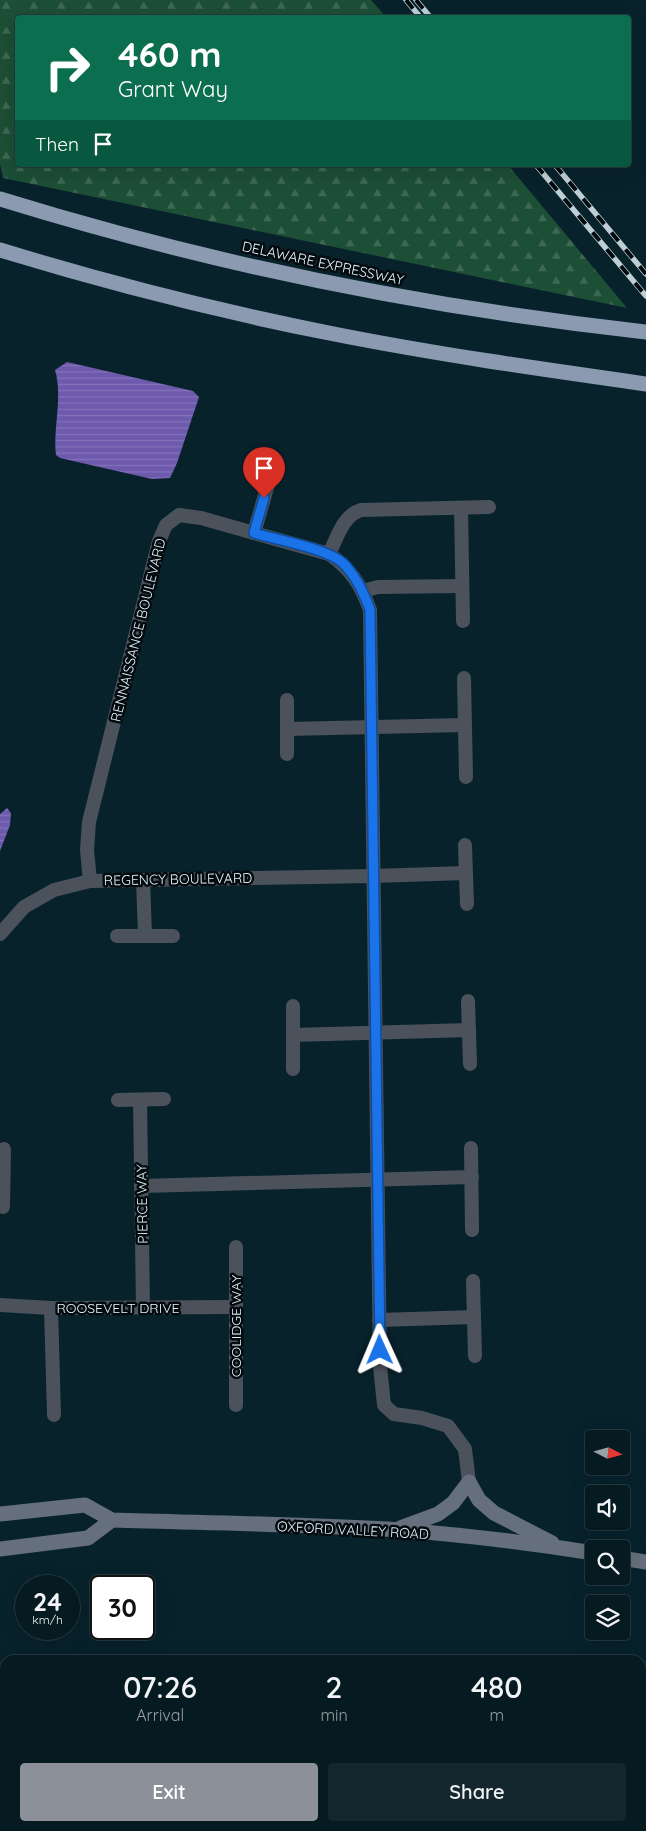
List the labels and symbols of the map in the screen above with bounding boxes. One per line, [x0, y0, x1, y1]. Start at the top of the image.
street label: DELAWARE EXPRESSWAY [240, 237, 406, 289]
pin [243, 447, 285, 498]
street label: RENNAISSANCE BOULEVARD [106, 536, 170, 724]
street label: REGENCY BOULEVARD [104, 869, 252, 889]
street label: PIERCE WAY [132, 1164, 152, 1244]
street label: COOLIDGE WAY [227, 1275, 245, 1377]
street label: ROOSEVELT DRIVE [57, 1299, 179, 1317]
position arrow [353, 1323, 405, 1375]
north arrow [585, 1430, 630, 1475]
street label: OXFORD VALLEY ROAD [277, 1517, 429, 1543]
speed limit sign: 30 [90, 1575, 155, 1640]

